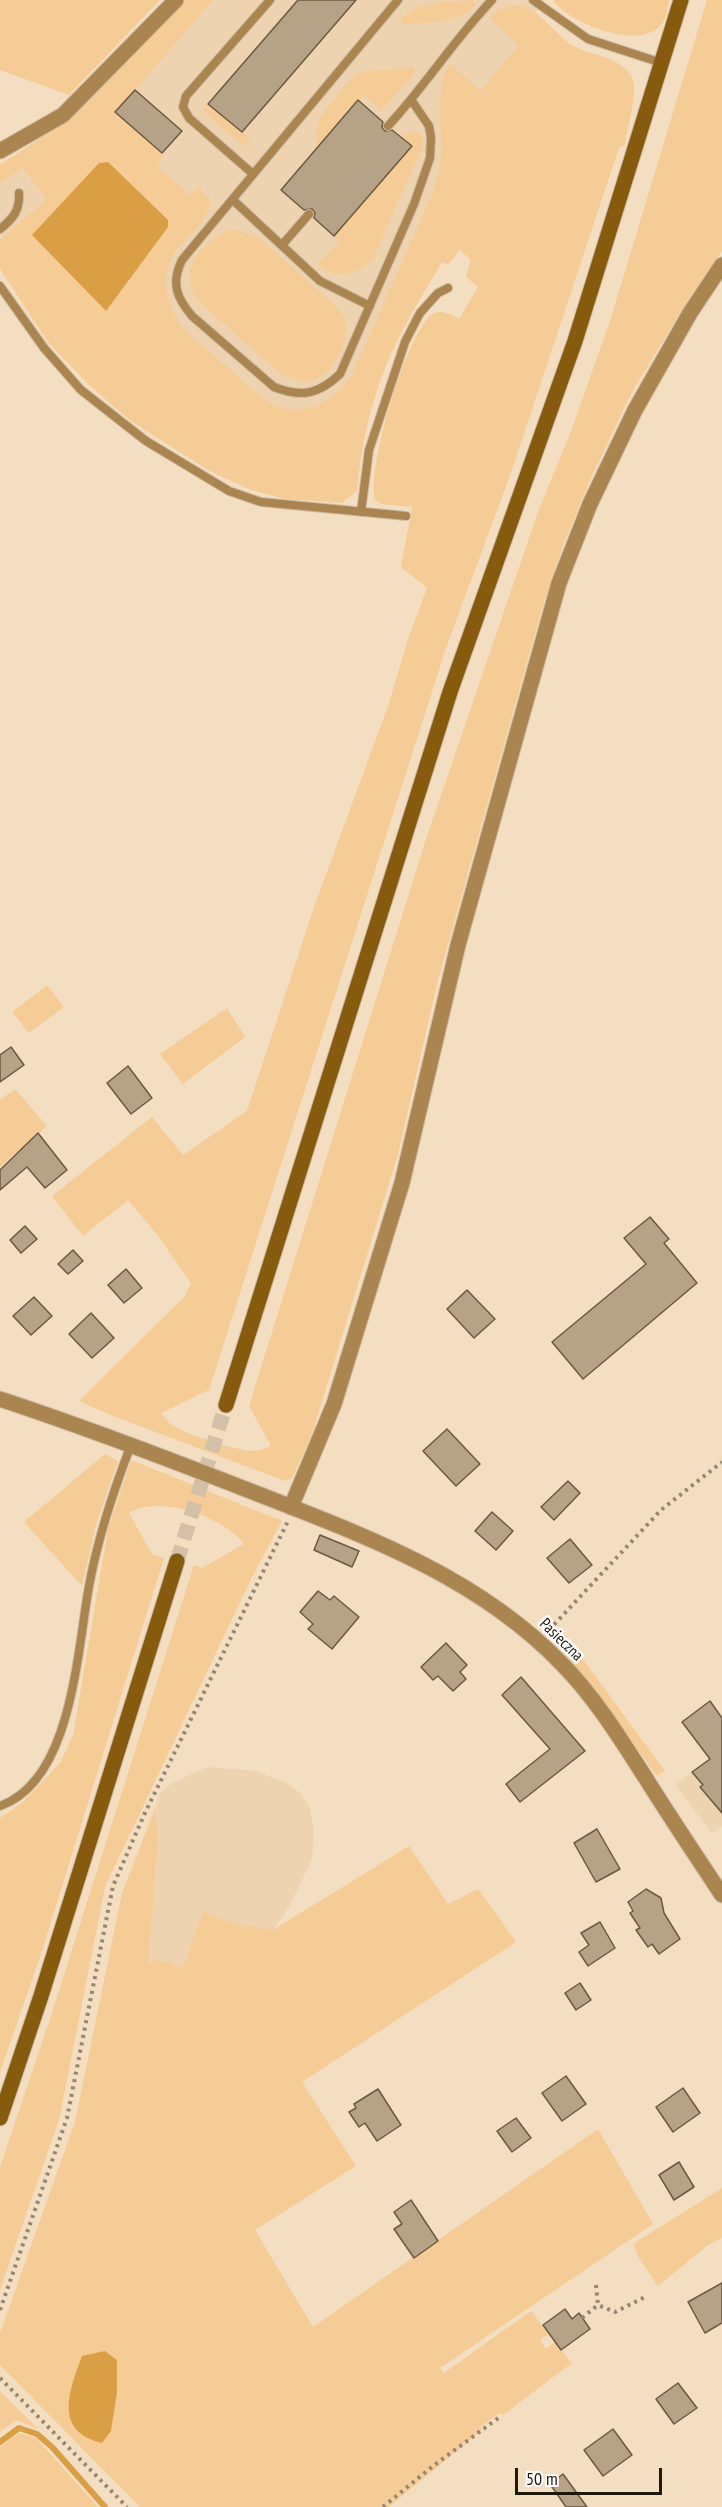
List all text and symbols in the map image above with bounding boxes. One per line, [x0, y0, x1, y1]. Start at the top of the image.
street label: Pasieczna [535, 1615, 587, 1665]
scale bar [518, 2456, 665, 2494]
text: 50 m [526, 2467, 558, 2490]

